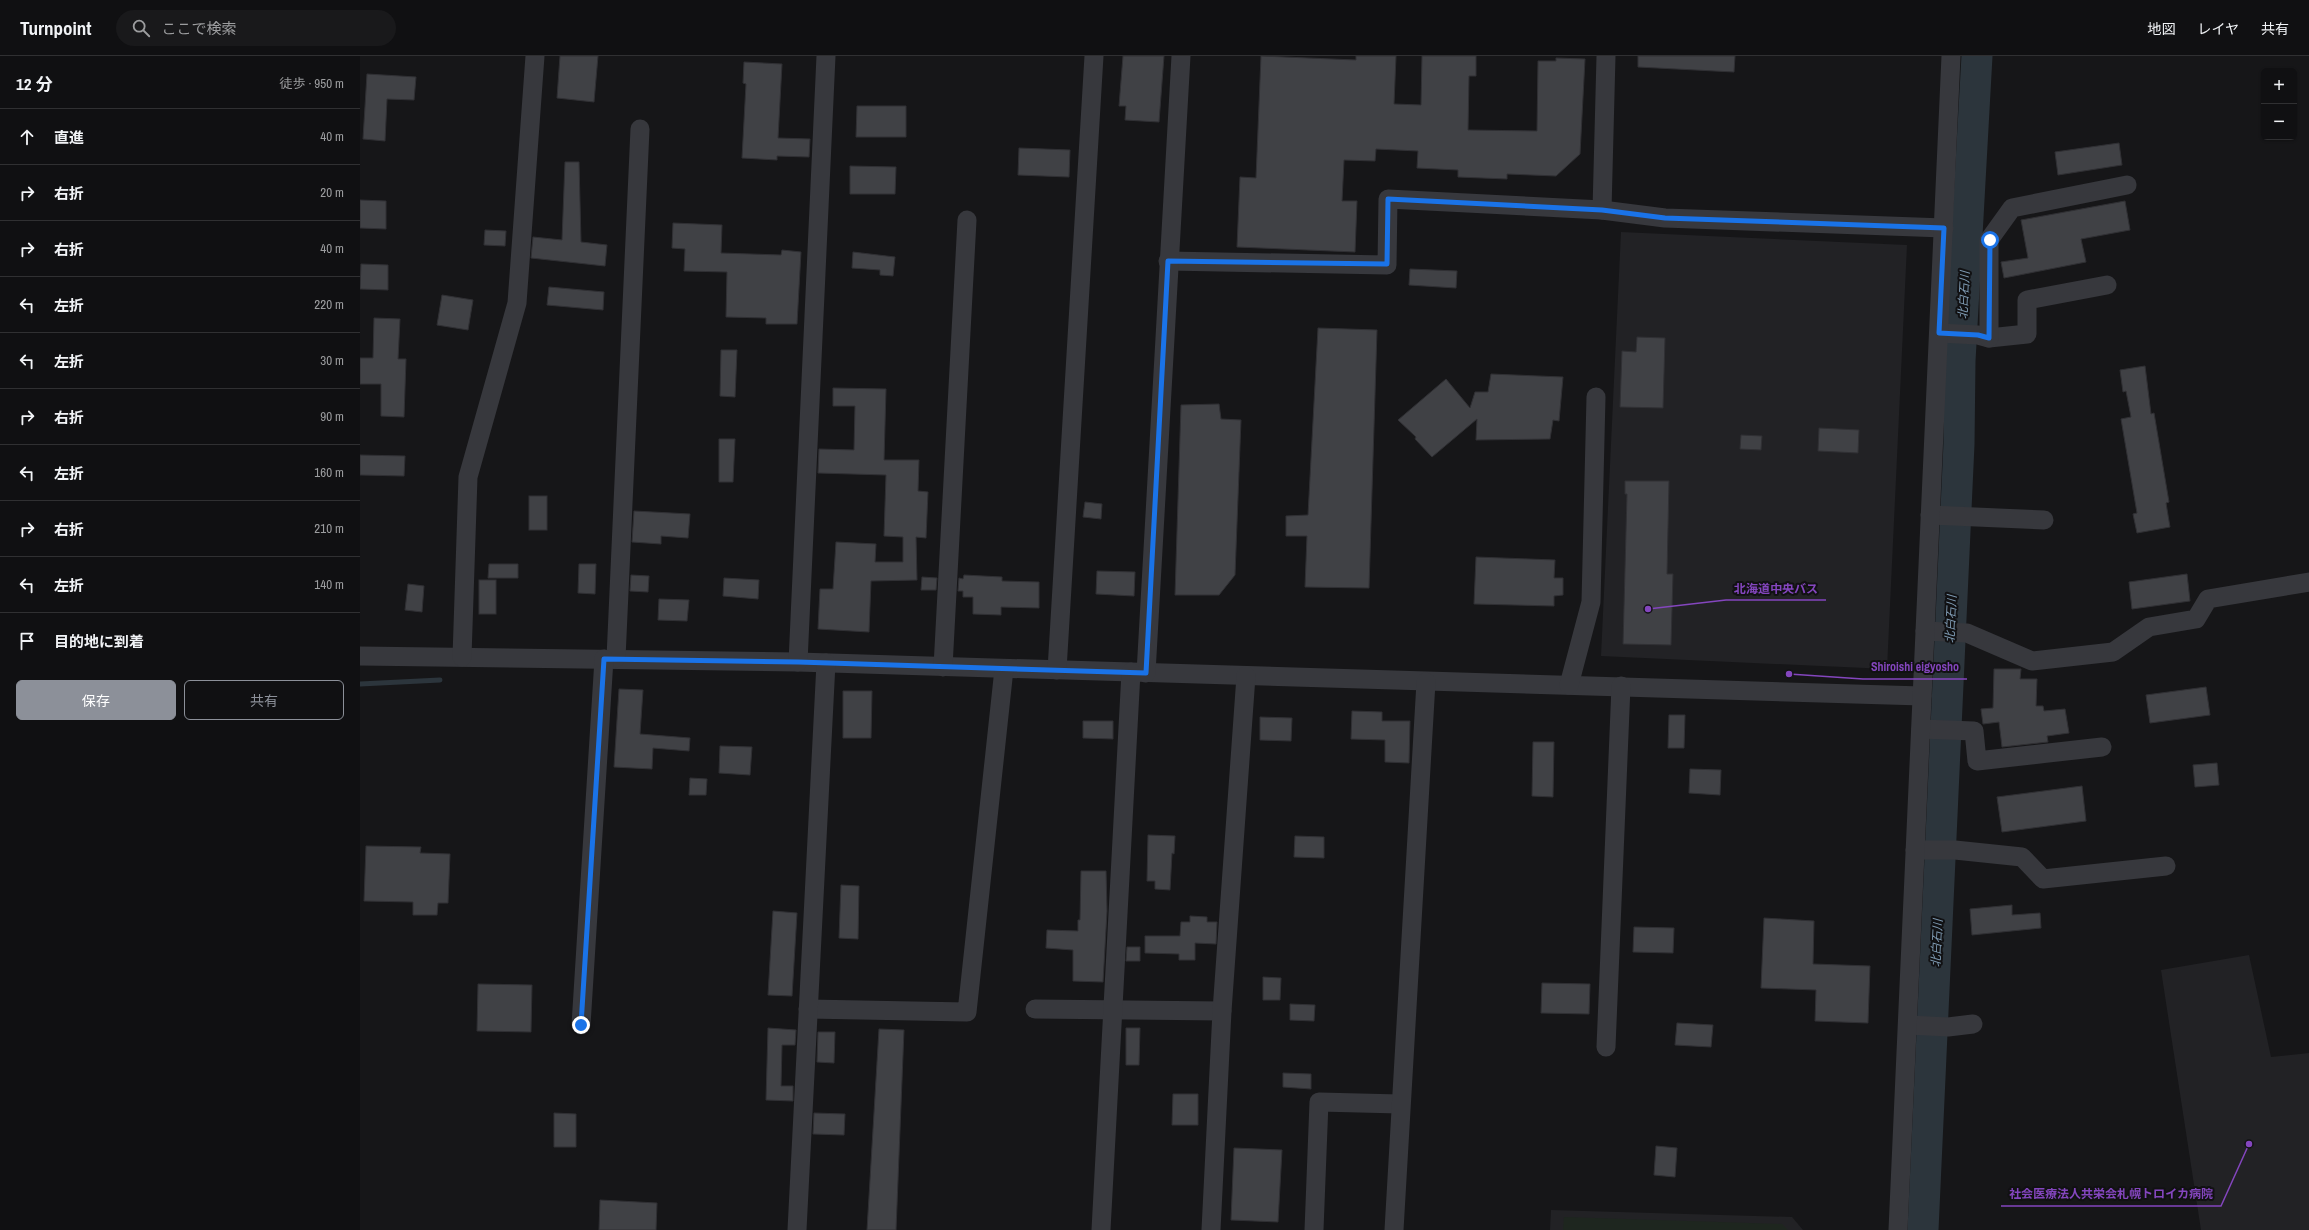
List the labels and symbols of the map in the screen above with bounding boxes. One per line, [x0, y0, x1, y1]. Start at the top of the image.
route start [1981, 231, 1999, 249]
water label: 北白石川 [1955, 269, 1973, 319]
callout: 北海道中央バス [1726, 576, 1826, 600]
text: 北海道中央バス [1734, 581, 1818, 597]
water label: 北白石川 [1942, 593, 1960, 643]
callout: Shiroishi eigyosho [1863, 655, 1967, 679]
text: Shiroishi eigyosho [1871, 659, 1959, 675]
water label: 北白石川 [1928, 917, 1946, 967]
route end [572, 1016, 590, 1034]
callout: 社会医療法人共栄会札幌トロイカ病院 [2001, 1182, 2221, 1206]
text: 社会医療法人共栄会札幌トロイカ病院 [2009, 1186, 2213, 1202]

